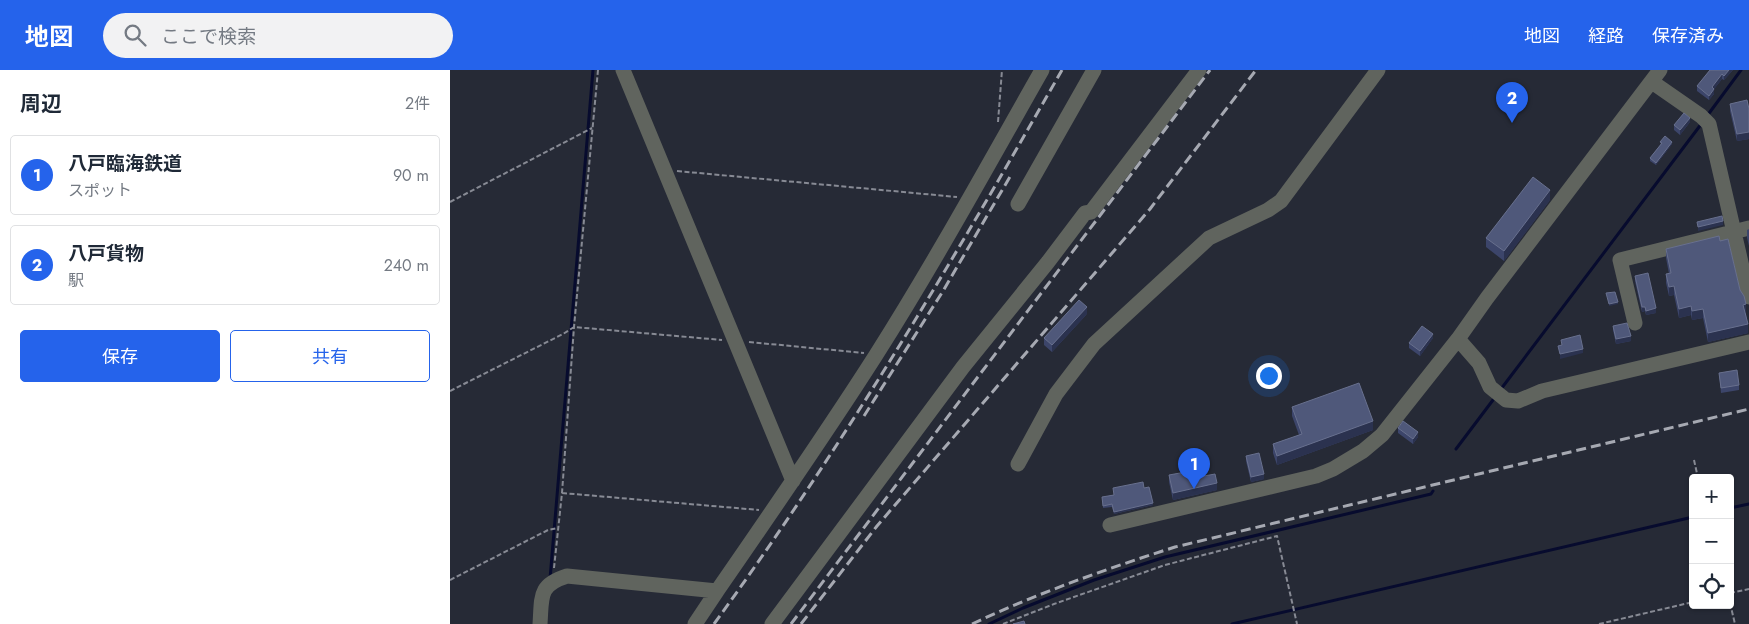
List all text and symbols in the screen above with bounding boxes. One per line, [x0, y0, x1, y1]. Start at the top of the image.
search box [103, 13, 453, 58]
text: 地図 [25, 19, 73, 54]
icon: search [121, 21, 149, 49]
text: ここで検索 [161, 23, 256, 50]
text: 地図 [1524, 23, 1560, 49]
text: 経路 [1588, 23, 1624, 49]
text: 保存済み [1652, 23, 1724, 49]
pin: 2 [1496, 82, 1528, 123]
text: 周辺 [20, 89, 62, 119]
text: 2件 [405, 92, 430, 115]
text: 八戸臨海鉄道 [68, 150, 182, 177]
text: 1 [33, 164, 41, 187]
text: 90 m [393, 164, 429, 187]
text: スポット [68, 179, 132, 202]
text: 八戸貨物 [68, 240, 144, 267]
text: 2 [32, 254, 42, 277]
text: 240 m [384, 254, 429, 277]
text: 駅 [68, 269, 84, 292]
button: 保存 [20, 330, 220, 382]
button: 共有 [230, 330, 430, 382]
your location [1256, 363, 1282, 389]
pin: 1 [1178, 448, 1210, 489]
map controls [1689, 474, 1734, 609]
button: + [1689, 474, 1734, 519]
button: − [1689, 519, 1734, 564]
button: locate [1689, 564, 1734, 609]

